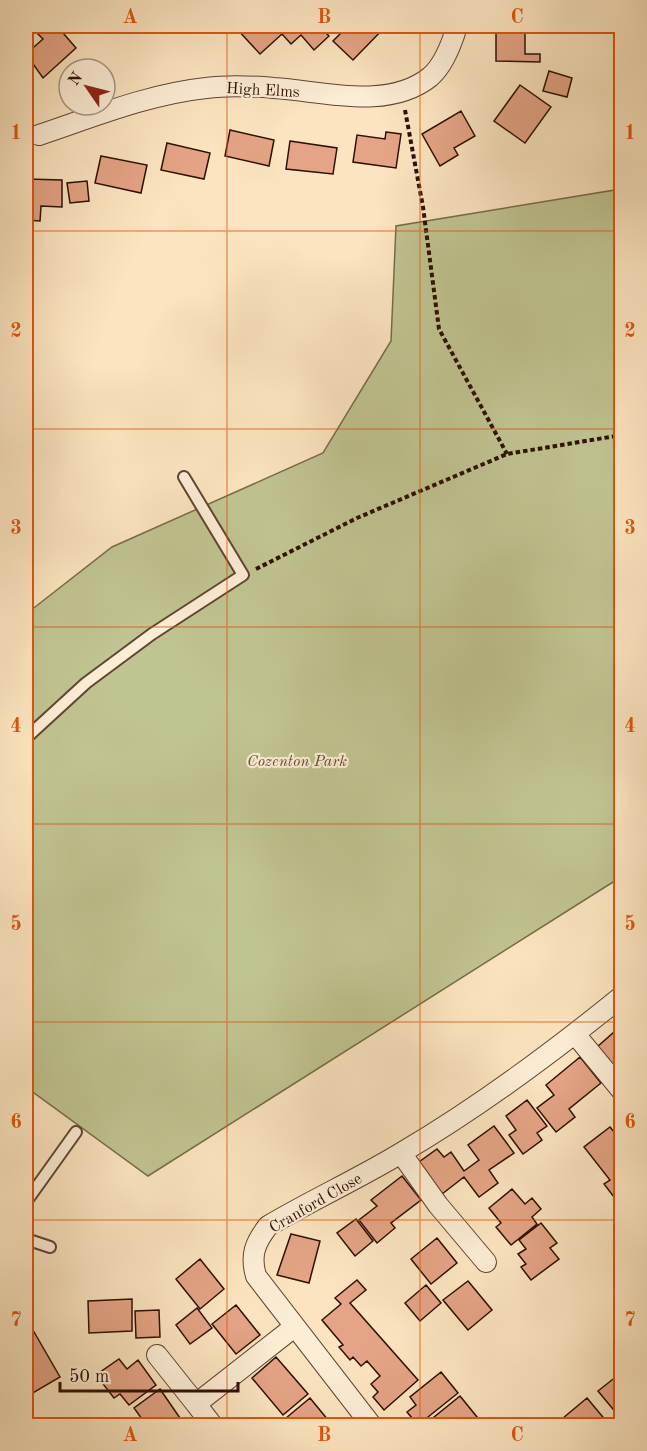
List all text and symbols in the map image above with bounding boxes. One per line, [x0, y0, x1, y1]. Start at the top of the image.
text: A [122, 8, 138, 28]
text: B [317, 8, 331, 28]
text: C [510, 8, 524, 28]
north arrow [57, 57, 117, 117]
text: N [66, 69, 87, 89]
street label: High Elms [226, 81, 300, 101]
text: 1 [10, 124, 22, 144]
text: 1 [624, 124, 636, 144]
text: 2 [10, 322, 22, 342]
text: 2 [624, 322, 636, 342]
text: 3 [10, 519, 22, 539]
text: 3 [624, 519, 636, 539]
text: 4 [10, 717, 22, 737]
text: 4 [624, 717, 636, 737]
park label: Cozenton Park [247, 754, 347, 770]
text: 5 [10, 914, 22, 935]
text: 5 [624, 914, 636, 935]
text: 6 [10, 1113, 22, 1133]
text: 6 [624, 1113, 636, 1133]
street label: Cranford Close [267, 1171, 365, 1237]
text: 7 [10, 1311, 22, 1331]
text: 7 [624, 1311, 636, 1331]
scale bar [60, 1355, 238, 1393]
text: 50 m [69, 1368, 109, 1386]
text: A [122, 1426, 138, 1446]
text: B [317, 1426, 331, 1446]
text: C [510, 1426, 524, 1446]

